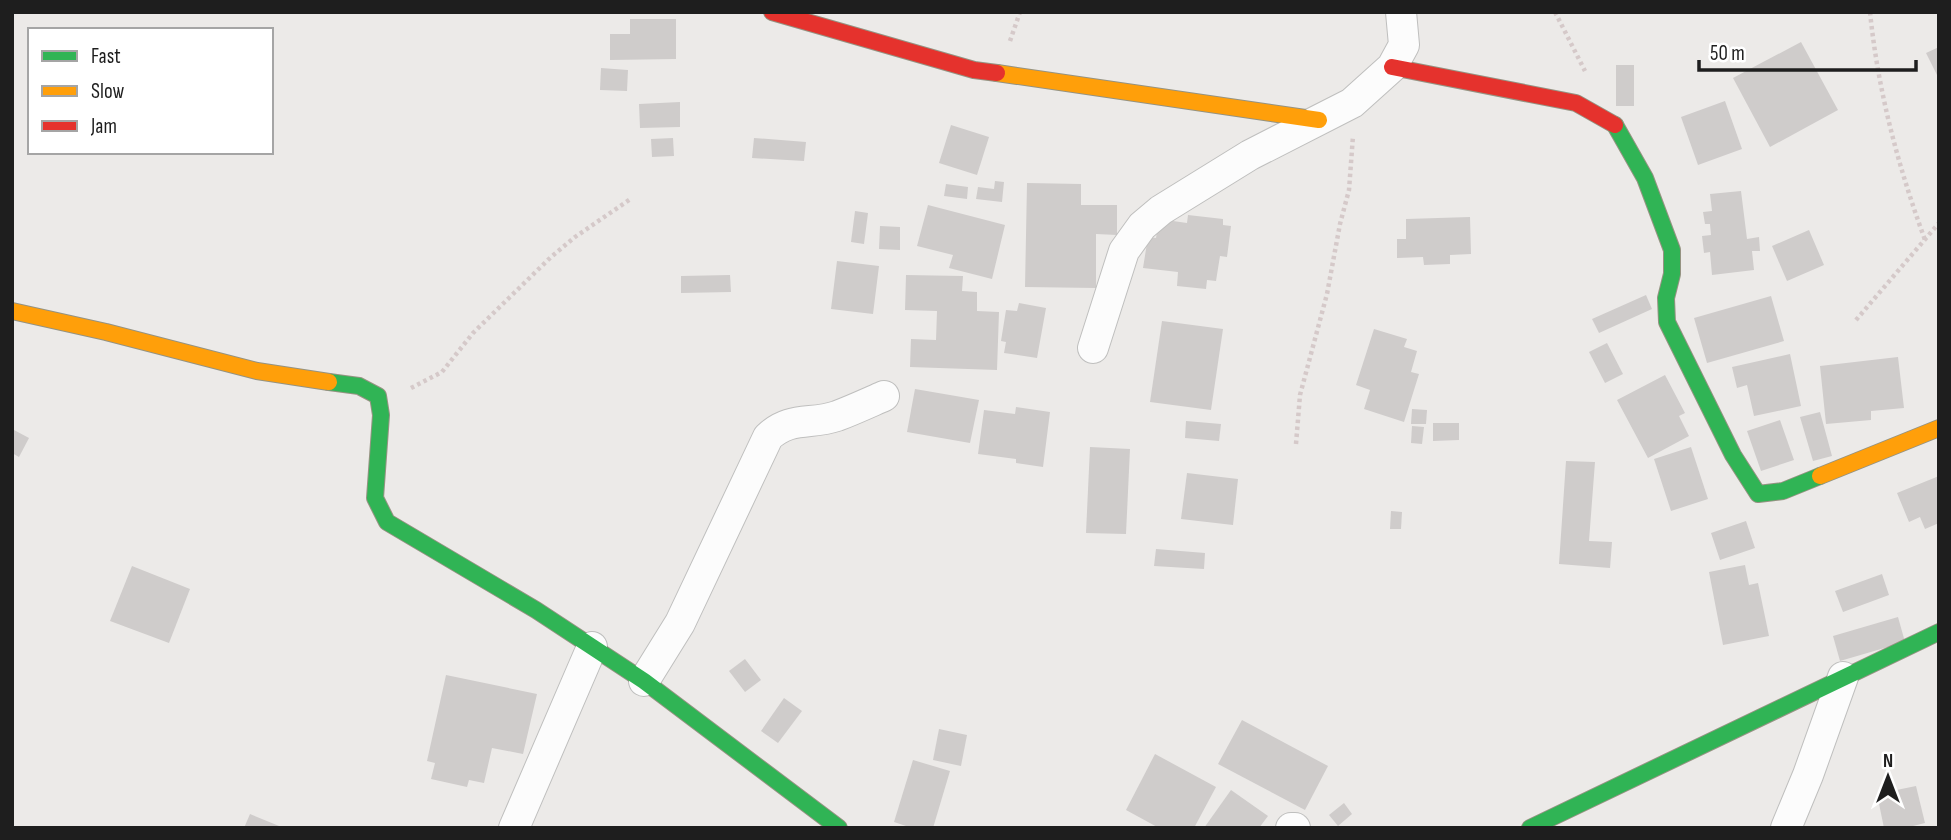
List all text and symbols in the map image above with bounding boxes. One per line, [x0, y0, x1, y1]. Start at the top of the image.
legend [28, 28, 273, 154]
scale bar [1699, 28, 1916, 72]
text: 50 m [1710, 41, 1745, 66]
text: Fast [91, 44, 121, 69]
text: Slow [91, 79, 125, 104]
text: Jam [90, 114, 117, 139]
north arrow [1853, 742, 1923, 812]
text: N [1883, 750, 1893, 773]

